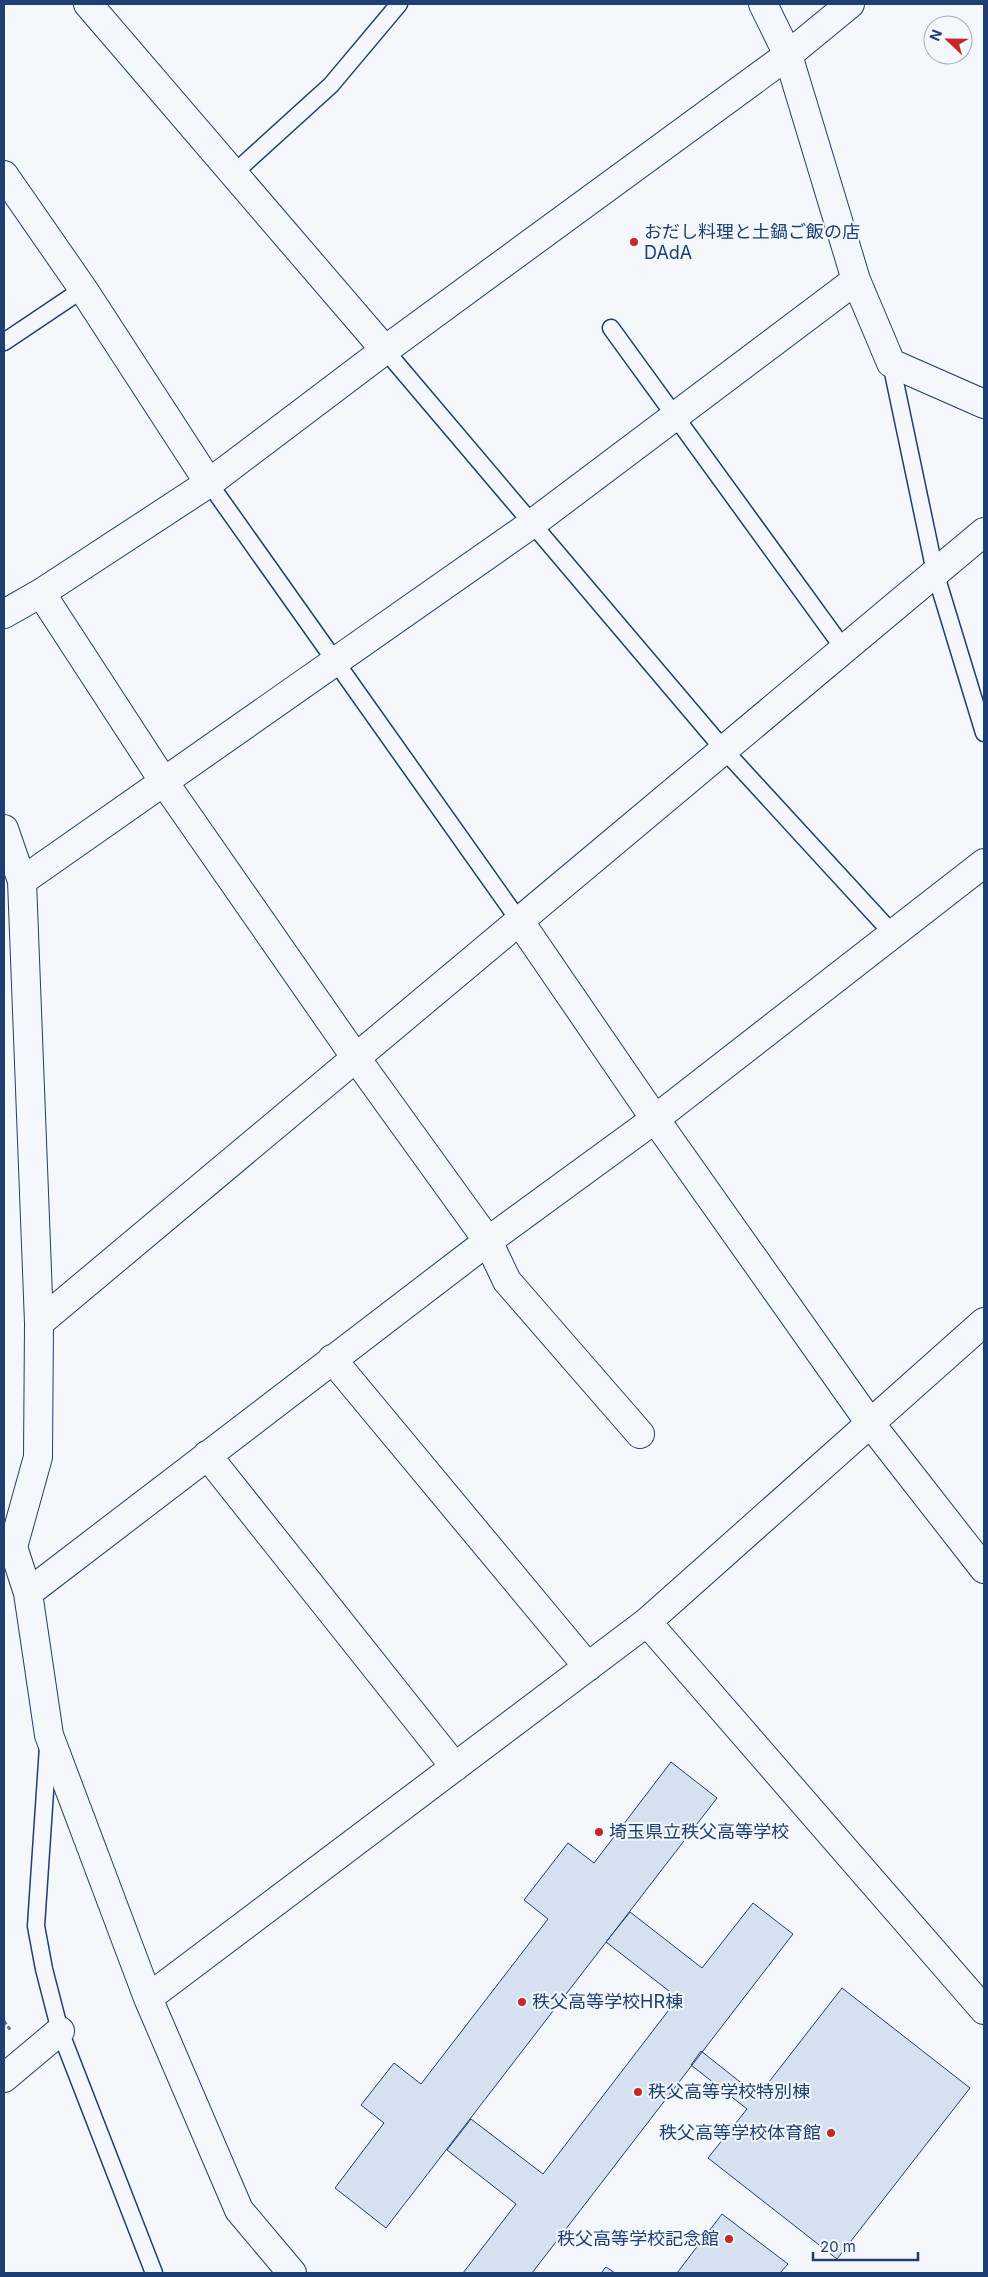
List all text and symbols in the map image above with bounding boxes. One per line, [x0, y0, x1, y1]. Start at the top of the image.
north arrow [923, 15, 973, 65]
text: N [926, 27, 945, 43]
place label: おだし料理と土鍋ご飯の店 DAdA [644, 221, 860, 263]
marker: おだし料理と土鍋ご飯の店 DAdA [628, 236, 640, 248]
place label: 埼玉県立秩父高等学校 [609, 1821, 789, 1842]
marker: 埼玉県立秩父高等学校 [593, 1826, 605, 1838]
place label: 秩父高等学校HR棟 [532, 1991, 683, 2012]
marker: 秩父高等学校HR棟 [516, 1996, 528, 2008]
place label: 秩父高等学校特別棟 [648, 2081, 810, 2102]
marker: 秩父高等学校特別棟 [632, 2086, 644, 2098]
place label: 秩父高等学校体育館 [659, 2122, 821, 2143]
marker: 秩父高等学校体育館 [825, 2127, 837, 2139]
place label: 秩父高等学校記念館 [557, 2228, 719, 2249]
scale bar [813, 2230, 918, 2262]
marker: 秩父高等学校記念館 [723, 2233, 735, 2245]
text: 20 m [820, 2237, 856, 2256]

